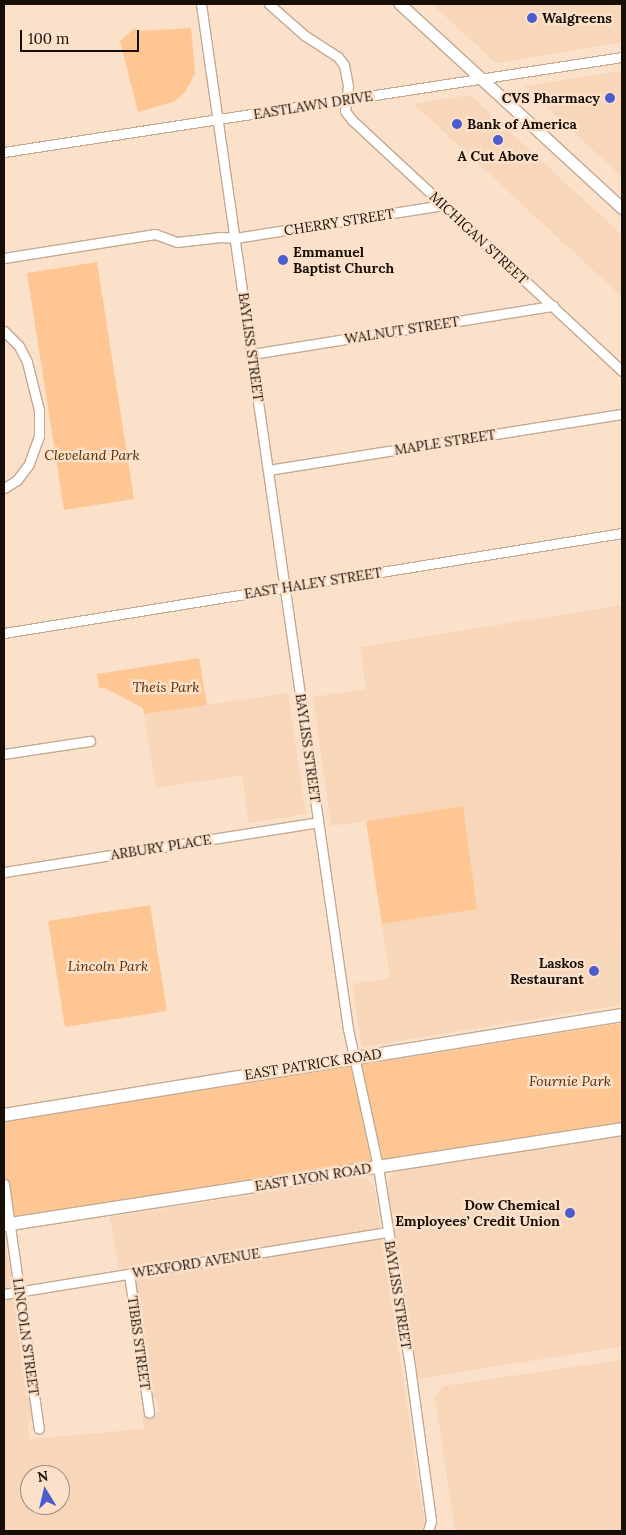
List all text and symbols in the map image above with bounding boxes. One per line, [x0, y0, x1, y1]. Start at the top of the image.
place label: Walgreens [542, 10, 612, 26]
marker: Walgreens [526, 12, 538, 24]
scale bar [22, 20, 141, 52]
text: 100 m [28, 29, 69, 48]
street label: EASTLAWN DRIVE [252, 87, 374, 123]
place label: CVS Pharmacy [502, 90, 600, 106]
marker: CVS Pharmacy [604, 92, 616, 104]
place label: Bank of America [467, 116, 577, 132]
marker: Bank of America [451, 118, 463, 130]
marker: A Cut Above [492, 134, 504, 146]
place label: A Cut Above [458, 148, 538, 164]
street label: MICHIGAN STREET [426, 188, 532, 288]
street label: CHERRY STREET [283, 205, 395, 239]
place label: Emmanuel Baptist Church [293, 244, 394, 276]
marker: Emmanuel Baptist Church [277, 254, 289, 266]
street label: BAYLISS STREET [235, 291, 267, 403]
street label: WALNUT STREET [343, 313, 461, 347]
street label: MAPLE STREET [393, 426, 497, 458]
park label: Cleveland Park [44, 447, 140, 463]
street label: EAST HALEY STREET [243, 564, 383, 602]
park label: Theis Park [132, 679, 200, 695]
street label: BAYLISS STREET [292, 692, 324, 804]
street label: ARBURY PLACE [109, 831, 213, 863]
place label: Laskos Restaurant [510, 955, 584, 988]
park label: Lincoln Park [68, 958, 148, 974]
marker: Laskos Restaurant [588, 965, 600, 977]
street label: EAST PATRICK ROAD [243, 1045, 383, 1083]
park label: Fournie Park [529, 1073, 611, 1089]
street label: EAST LYON ROAD [253, 1159, 373, 1195]
place label: Dow Chemical Employees’ Credit Union [395, 1197, 560, 1230]
marker: Dow Chemical Employees’ Credit Union [564, 1207, 576, 1219]
street label: BAYLISS STREET [381, 1239, 415, 1351]
street label: WEXFORD AVENUE [131, 1245, 261, 1281]
street label: LINCOLN STREET [9, 1277, 43, 1397]
street label: TIBBS STREET [124, 1295, 154, 1391]
north arrow [20, 1465, 70, 1515]
text: N [36, 1466, 50, 1486]

